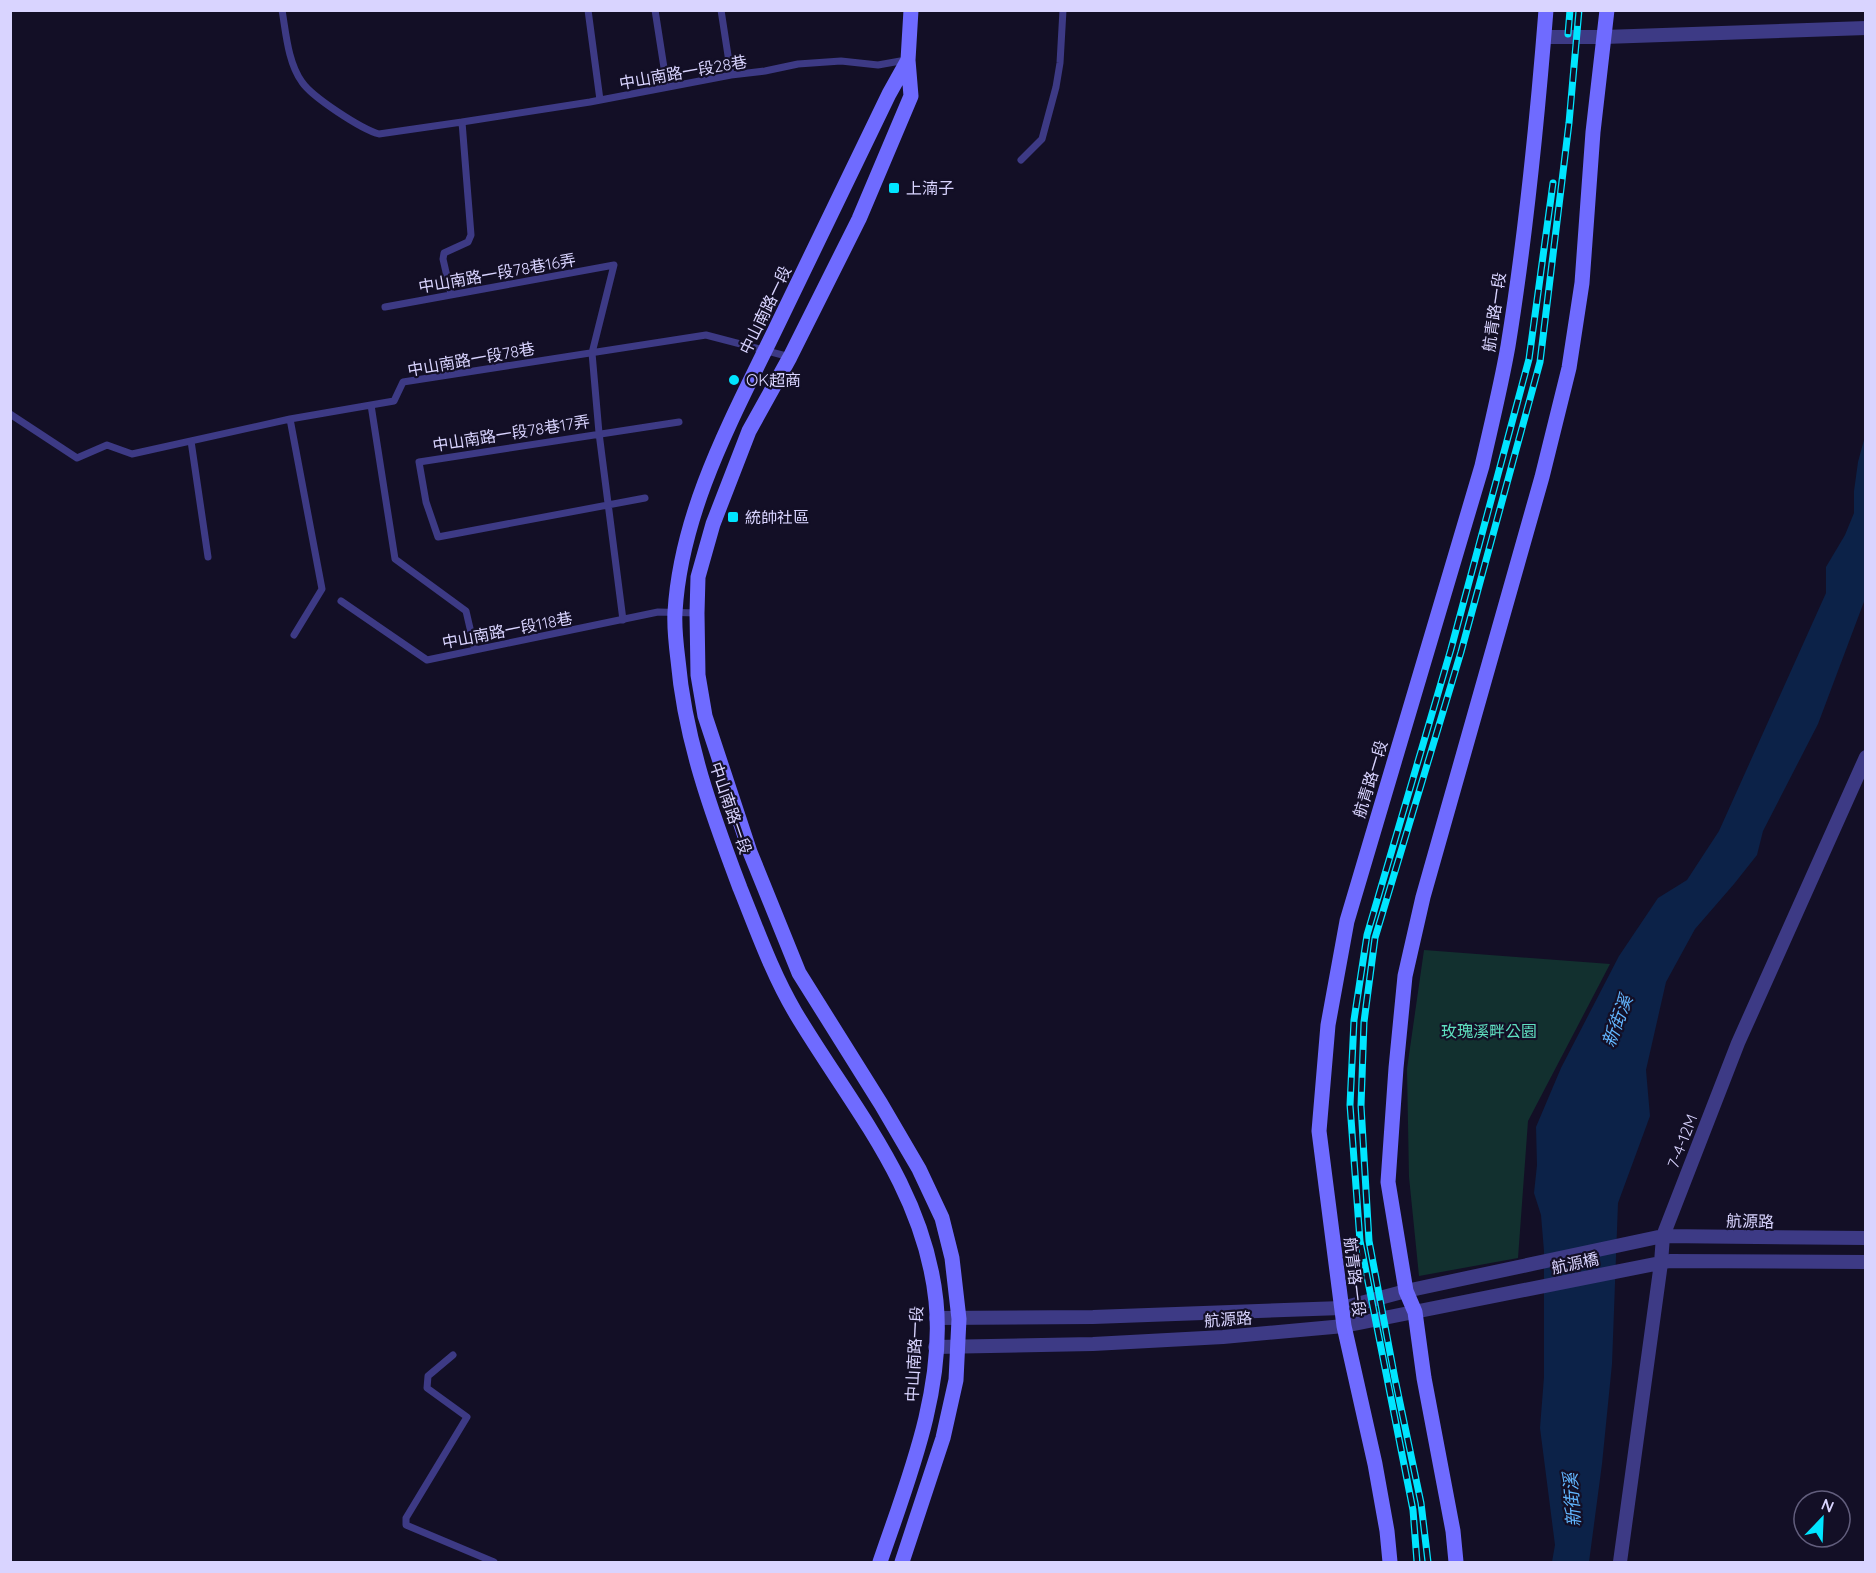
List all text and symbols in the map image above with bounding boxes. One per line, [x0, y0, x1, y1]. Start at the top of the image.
street label: 中山南路一段28巷 [617, 51, 749, 93]
place label: 上湳子 [906, 178, 954, 198]
marker: 上湳子 [887, 181, 901, 195]
street label: 中山南路一段78巷16弄 [417, 249, 577, 297]
street label: 中山南路一段 [735, 262, 795, 358]
street label: 航青路一段 [1479, 271, 1509, 353]
street label: 中山南路一段78巷 [406, 338, 536, 380]
place label: OK超商 [746, 370, 801, 390]
marker: OK超商 [727, 373, 741, 387]
street label: 中山南路一段78巷17弄 [431, 411, 591, 455]
place label: 統帥社區 [745, 507, 809, 527]
marker: 統帥社區 [726, 510, 740, 524]
street label: 中山南路一段118巷 [440, 608, 574, 652]
street label: 航青路一段 [1349, 738, 1391, 820]
street label: 中山南路一段 [706, 759, 756, 857]
water label: 新街溪 [1597, 989, 1638, 1050]
park label: 玫瑰溪畔公園 [1441, 1021, 1537, 1041]
street label: 7-4-12M [1663, 1111, 1701, 1171]
street label: 航源路 [1726, 1211, 1774, 1231]
street label: 航青路一段 [1340, 1236, 1370, 1318]
street label: 航源橋 [1549, 1248, 1601, 1278]
street label: 中山南路一段 [902, 1306, 926, 1402]
street label: 航源路 [1203, 1307, 1253, 1331]
water label: 新街溪 [1558, 1469, 1585, 1528]
north arrow [1792, 1489, 1852, 1549]
text: N [1819, 1494, 1837, 1517]

